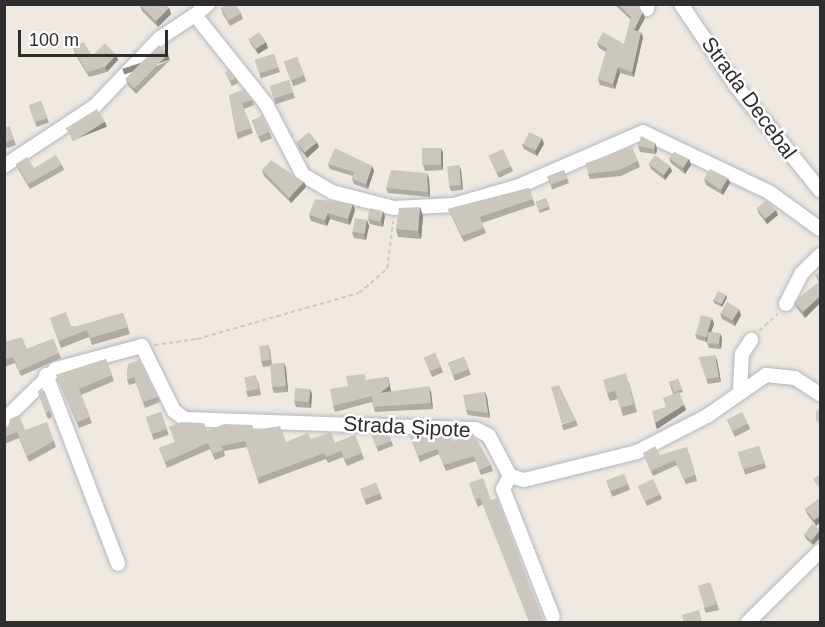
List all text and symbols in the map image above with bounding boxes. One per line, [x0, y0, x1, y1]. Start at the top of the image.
scale bar [21, 18, 171, 56]
text: 100 m [29, 30, 79, 50]
street label: Strada Decebal [696, 32, 802, 164]
street label: Strada Șipote [343, 411, 471, 443]

